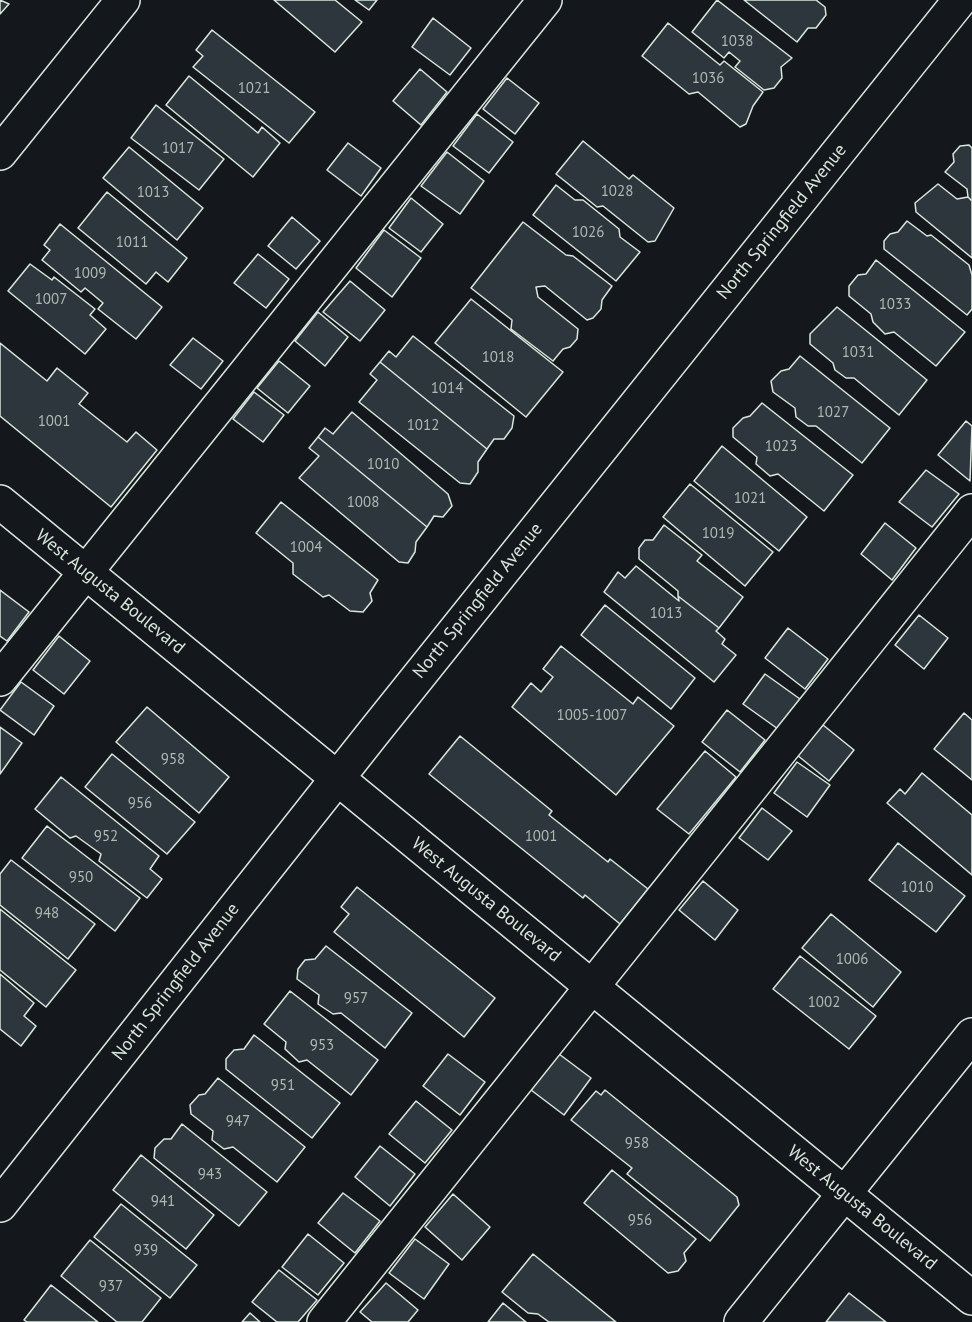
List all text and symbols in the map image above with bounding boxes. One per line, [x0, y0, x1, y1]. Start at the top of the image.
house number: 1038 [721, 33, 753, 51]
house number: 1036 [692, 70, 724, 88]
house number: 1021 [238, 80, 270, 98]
house number: 1017 [162, 140, 194, 158]
street label: North Springfield Avenue [713, 140, 851, 304]
house number: 1028 [601, 183, 633, 201]
house number: 1013 [137, 184, 169, 202]
house number: 1026 [572, 224, 604, 242]
house number: 1011 [116, 234, 148, 252]
house number: 1009 [74, 265, 106, 283]
house number: 1007 [35, 291, 67, 309]
house number: 1033 [879, 296, 911, 314]
house number: 1031 [842, 344, 874, 362]
house number: 1018 [482, 349, 514, 367]
house number: 1014 [431, 380, 463, 398]
house number: 1027 [817, 404, 849, 422]
house number: 1001 [38, 413, 70, 431]
house number: 1012 [407, 417, 439, 435]
house number: 1023 [765, 438, 797, 456]
house number: 1010 [367, 456, 399, 474]
house number: 1021 [734, 490, 766, 508]
house number: 1008 [347, 494, 379, 512]
street label: North Springfield Avenue [409, 519, 547, 683]
street label: West Augusta Boulevard [31, 525, 189, 659]
house number: 1019 [702, 525, 734, 543]
house number: 1004 [290, 539, 322, 557]
house number: 1013 [650, 605, 682, 623]
house number: 1005-1007 [557, 707, 627, 725]
house number: 958 [161, 751, 185, 769]
house number: 956 [128, 795, 152, 813]
house number: 952 [94, 828, 118, 846]
house number: 1001 [525, 828, 557, 846]
street label: West Augusta Boulevard [407, 833, 565, 967]
house number: 950 [69, 869, 93, 887]
house number: 1010 [901, 879, 933, 897]
street label: North Springfield Avenue [108, 899, 244, 1065]
house number: 948 [35, 905, 59, 923]
house number: 1006 [836, 951, 868, 969]
house number: 957 [344, 990, 368, 1008]
house number: 1002 [808, 994, 840, 1012]
house number: 953 [310, 1037, 334, 1055]
house number: 951 [271, 1077, 295, 1095]
house number: 947 [226, 1113, 250, 1131]
house number: 958 [625, 1135, 649, 1153]
street label: West Augusta Boulevard [783, 1141, 941, 1275]
house number: 943 [198, 1166, 222, 1184]
house number: 941 [151, 1193, 175, 1211]
house number: 956 [628, 1212, 652, 1230]
house number: 939 [134, 1242, 158, 1260]
house number: 937 [99, 1278, 123, 1296]

